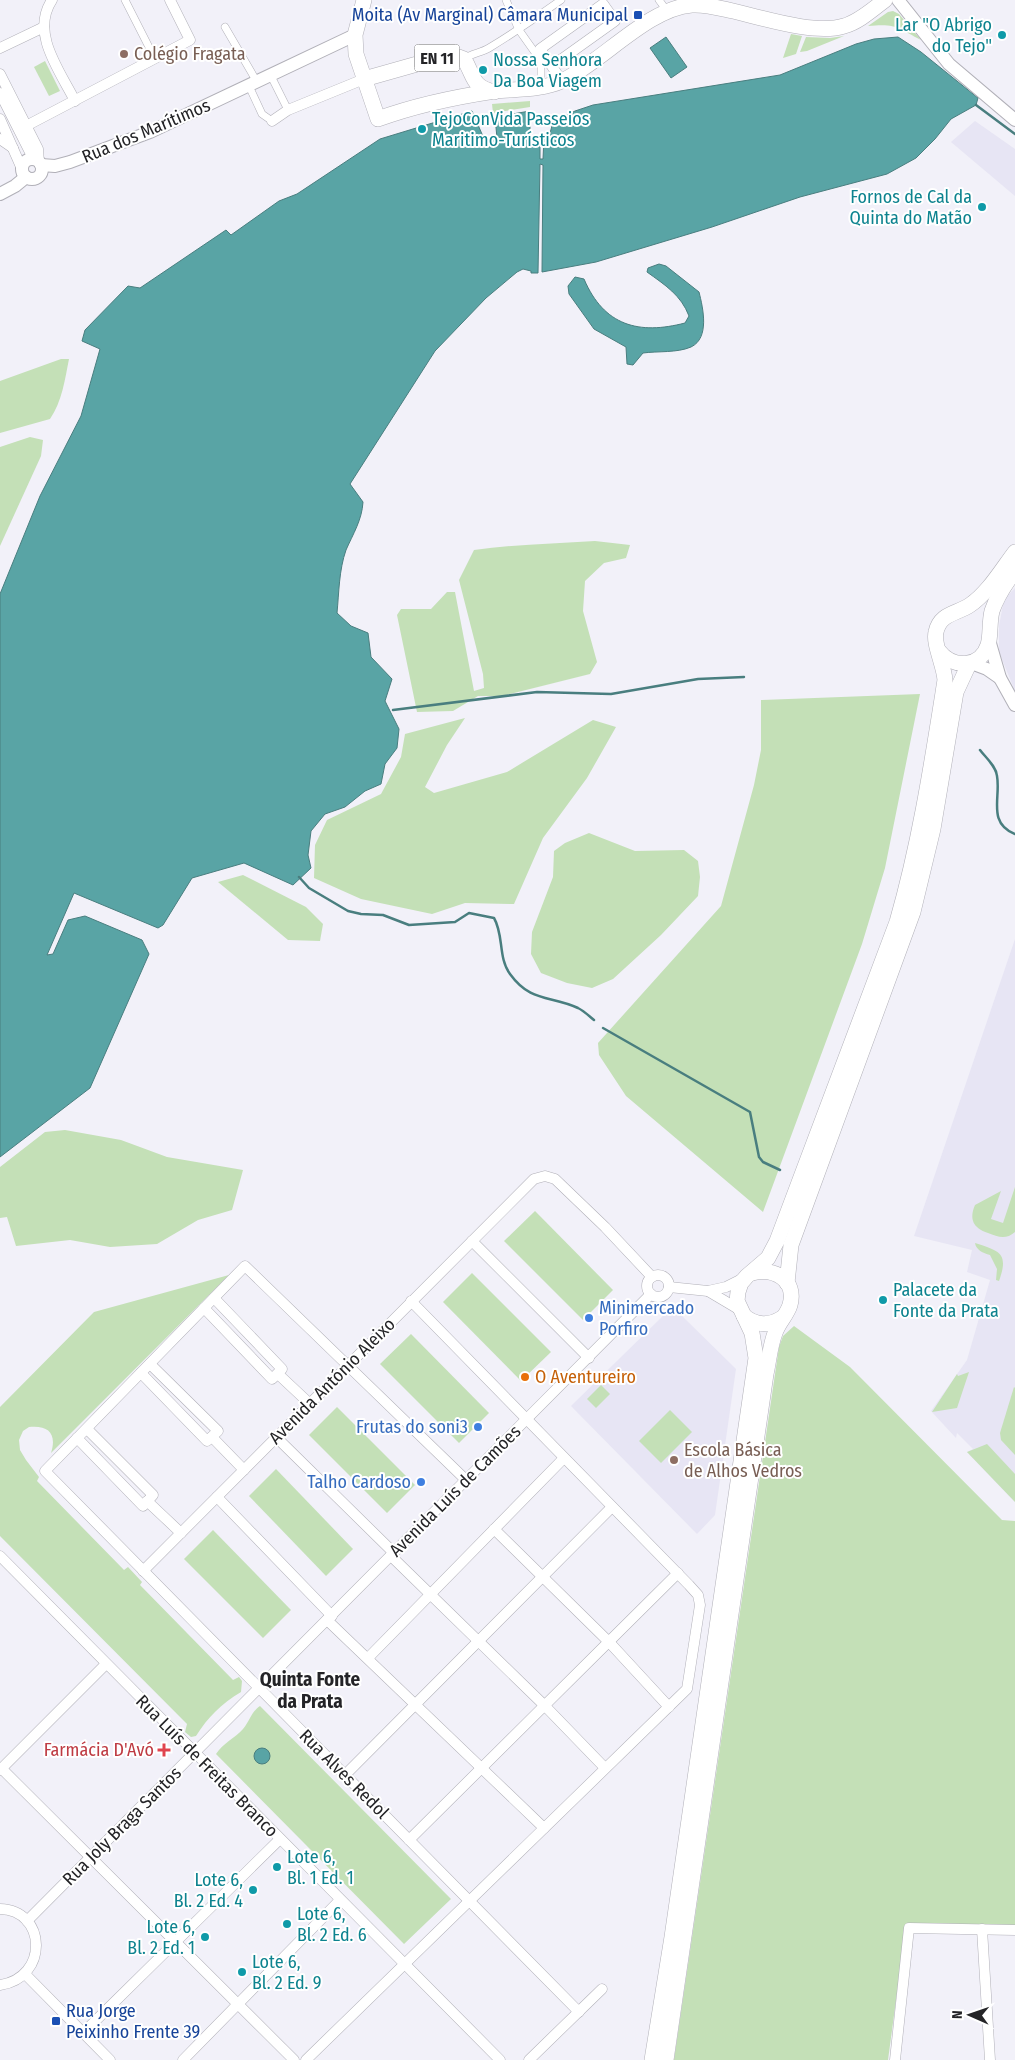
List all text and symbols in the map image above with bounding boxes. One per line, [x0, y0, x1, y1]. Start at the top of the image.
place label: Moita (Av Marginal) Câmara Municipal [352, 4, 628, 26]
marker: Moita (Av Marginal) Câmara Municipal [632, 9, 644, 21]
place label: Lar "O Abrigo do Tejo" [895, 14, 992, 57]
marker: Lar "O Abrigo do Tejo" [996, 29, 1008, 41]
place label: Colégio Fragata [134, 43, 246, 65]
road number: EN 11 [414, 44, 460, 72]
marker: Colégio Fragata [118, 48, 130, 60]
place label: Nossa Senhora Da Boa Viagem [493, 49, 602, 92]
marker: Nossa Senhora Da Boa Viagem [477, 64, 489, 76]
street label: Rua dos Marítimos [79, 94, 214, 168]
place label: TejoConVida Passeios Maritimo-Turísticos [432, 108, 590, 151]
marker: TejoConVida Passeios Maritimo-Turísticos [416, 123, 428, 135]
place label: Fornos de Cal da Quinta do Matão [849, 186, 972, 229]
marker: Fornos de Cal da Quinta do Matão [976, 201, 988, 213]
place label: Palacete da Fonte da Prata [893, 1279, 999, 1322]
marker: Palacete da Fonte da Prata [877, 1294, 889, 1306]
place label: Minimercado Porfiro [599, 1297, 694, 1340]
marker: Minimercado Porfiro [583, 1312, 595, 1324]
street label: Avenida António Aleixo [264, 1313, 400, 1449]
place label: O Aventureiro [535, 1366, 636, 1388]
marker: O Aventureiro [519, 1371, 531, 1383]
place label: Frutas do soni3 [356, 1416, 468, 1438]
street label: Avenida Luís de Camões [385, 1420, 526, 1561]
marker: Frutas do soni3 [472, 1421, 484, 1433]
place label: Escola Básica de Alhos Vedros [684, 1439, 802, 1482]
marker: Escola Básica de Alhos Vedros [668, 1454, 680, 1466]
place label: Talho Cardoso [307, 1471, 411, 1493]
marker: Talho Cardoso [415, 1476, 427, 1488]
district label: Quinta Fonte da Prata [260, 1668, 361, 1713]
street label: Rua Luís de Freitas Branco [131, 1690, 283, 1842]
street label: Rua Alves Redol [295, 1725, 393, 1823]
place label: Farmácia D'Avó [44, 1739, 154, 1761]
marker: Farmácia D'Avó [158, 1744, 170, 1756]
street label: Rua Joly Braga Santos [58, 1762, 186, 1890]
place label: Lote 6, Bl. 1 Ed. 1 [287, 1846, 354, 1889]
marker: Lote 6, Bl. 1 Ed. 1 [271, 1861, 283, 1873]
place label: Lote 6, Bl. 2 Ed. 4 [174, 1869, 243, 1912]
marker: Lote 6, Bl. 2 Ed. 4 [247, 1884, 259, 1896]
place label: Lote 6, Bl. 2 Ed. 6 [297, 1903, 367, 1946]
place label: Lote 6, Bl. 2 Ed. 1 [127, 1916, 195, 1959]
marker: Lote 6, Bl. 2 Ed. 6 [281, 1918, 293, 1930]
marker: Lote 6, Bl. 2 Ed. 1 [199, 1931, 211, 1943]
place label: Lote 6, Bl. 2 Ed. 9 [252, 1951, 321, 1994]
marker: Lote 6, Bl. 2 Ed. 9 [236, 1966, 248, 1978]
north arrow [945, 1990, 995, 2040]
place label: Rua Jorge Peixinho Frente 39 [66, 2000, 200, 2043]
text: N [949, 2010, 966, 2019]
marker: Rua Jorge Peixinho Frente 39 [50, 2015, 62, 2027]

